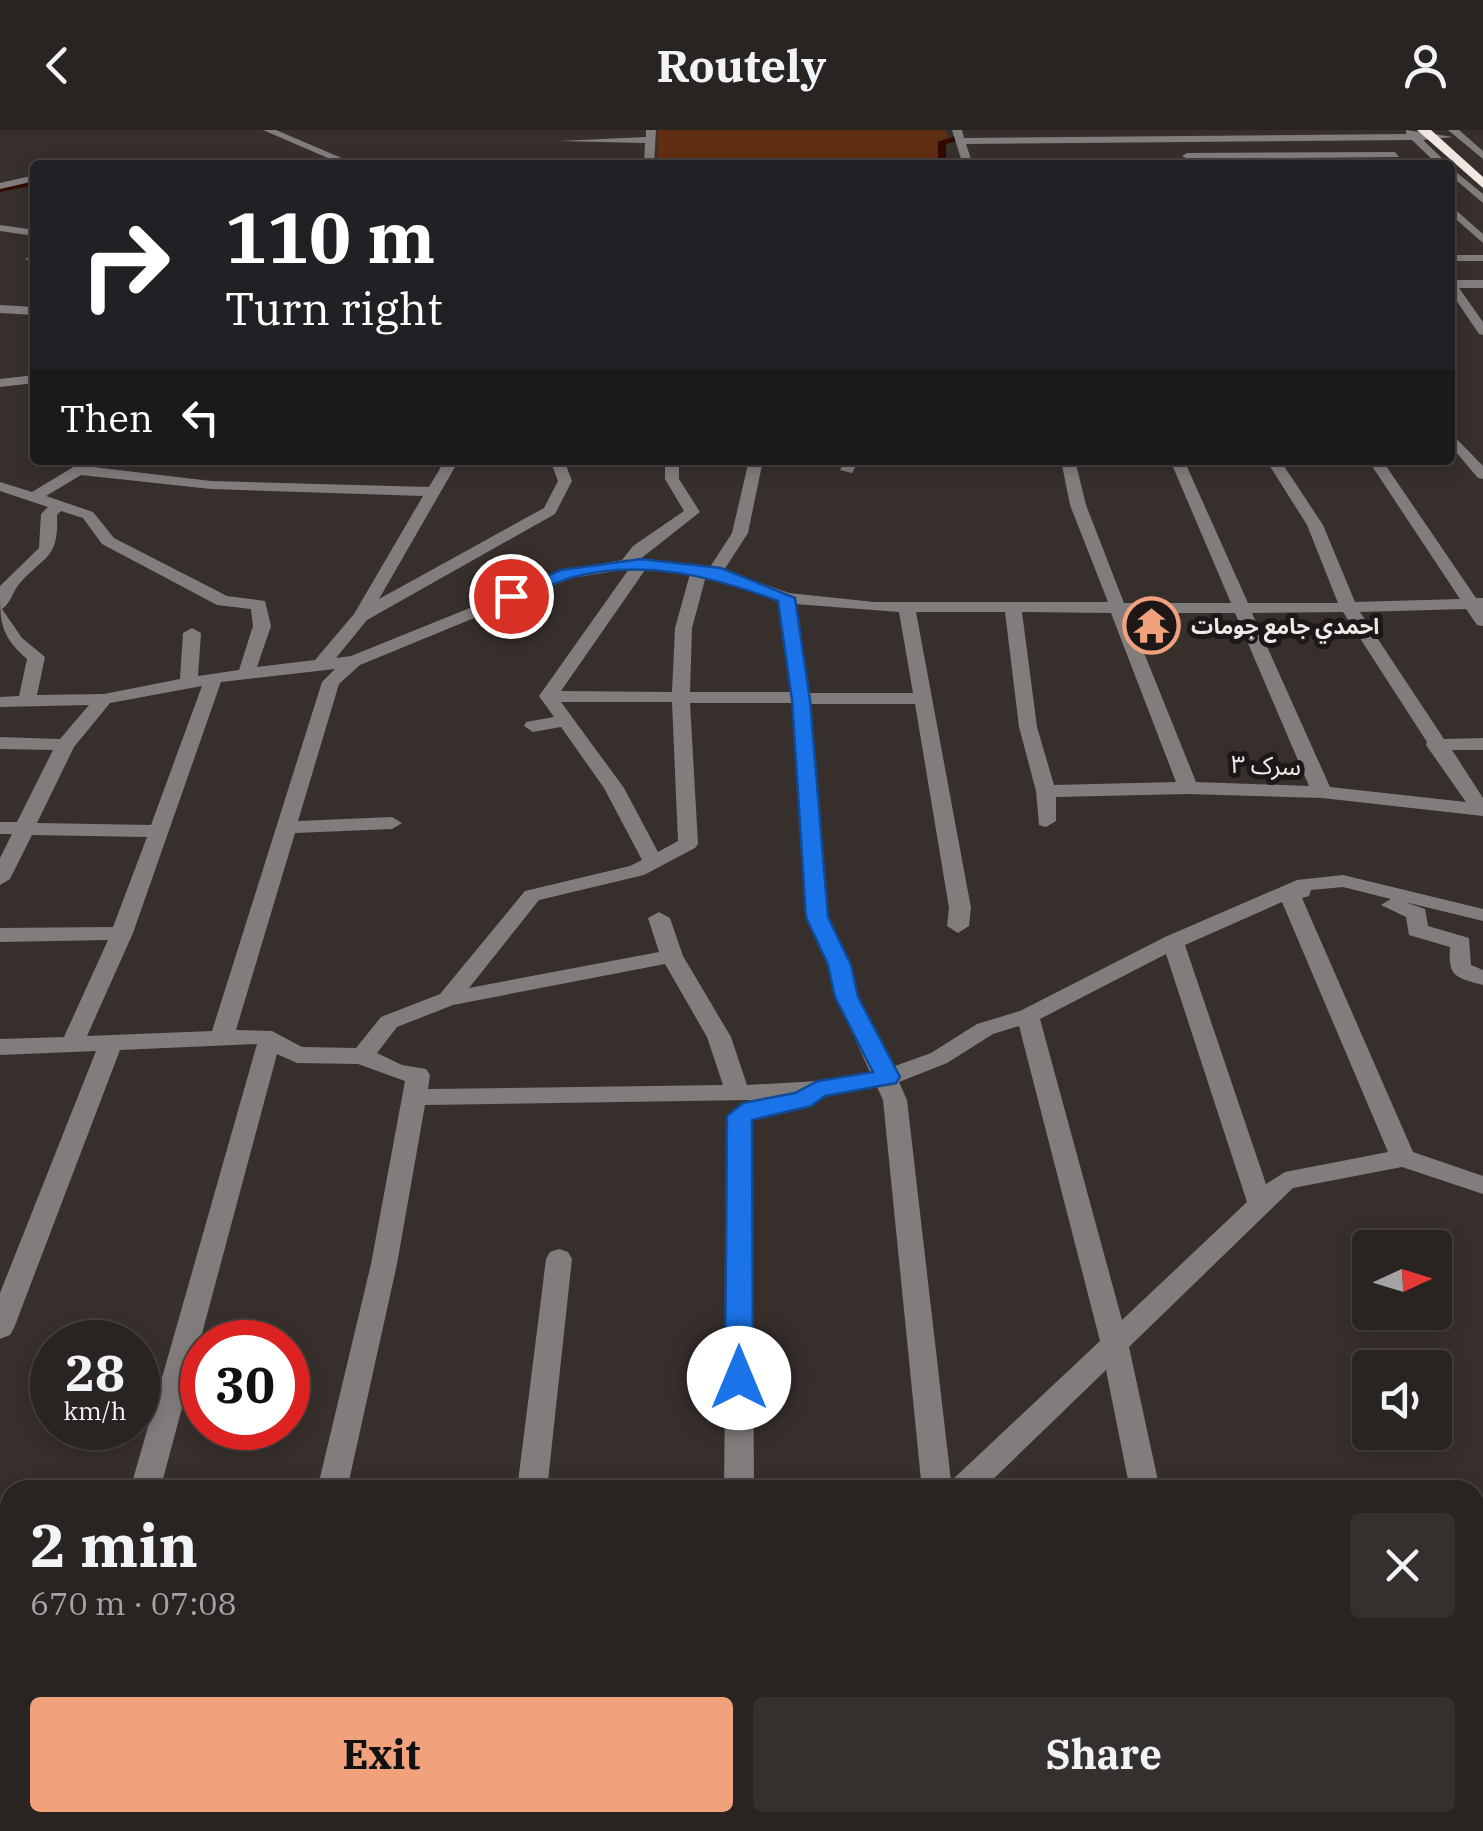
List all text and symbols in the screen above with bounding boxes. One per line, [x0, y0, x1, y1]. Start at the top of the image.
text: Routely [657, 36, 826, 94]
icon: back [30, 38, 85, 93]
icon: person [1398, 38, 1453, 93]
text: 110 m [225, 191, 435, 282]
icon: right [60, 200, 190, 330]
text: Turn right [225, 279, 443, 337]
icon: left [173, 390, 228, 445]
text: Then [60, 393, 153, 442]
pin [469, 554, 554, 639]
icon: arrive [484, 569, 539, 624]
temple icon: احمدي جامع جومات [1122, 596, 1182, 656]
place label: احمدي جامع جومات [1191, 611, 1379, 644]
street label: سرک ۳ [1230, 747, 1302, 782]
north arrow [1352, 1230, 1452, 1330]
map controls [1352, 1230, 1452, 1450]
speed limit sign: 30 [180, 1320, 310, 1450]
position arrow [687, 1326, 791, 1430]
text: 28 [65, 1340, 125, 1405]
button: sound [1352, 1350, 1452, 1450]
text: km/h [63, 1394, 127, 1427]
text: 2 min [30, 1505, 198, 1584]
button: close [1350, 1513, 1455, 1618]
text: 670 m · 07:08 [30, 1582, 237, 1624]
button: Exit [30, 1697, 733, 1812]
button: Share [753, 1697, 1455, 1812]

